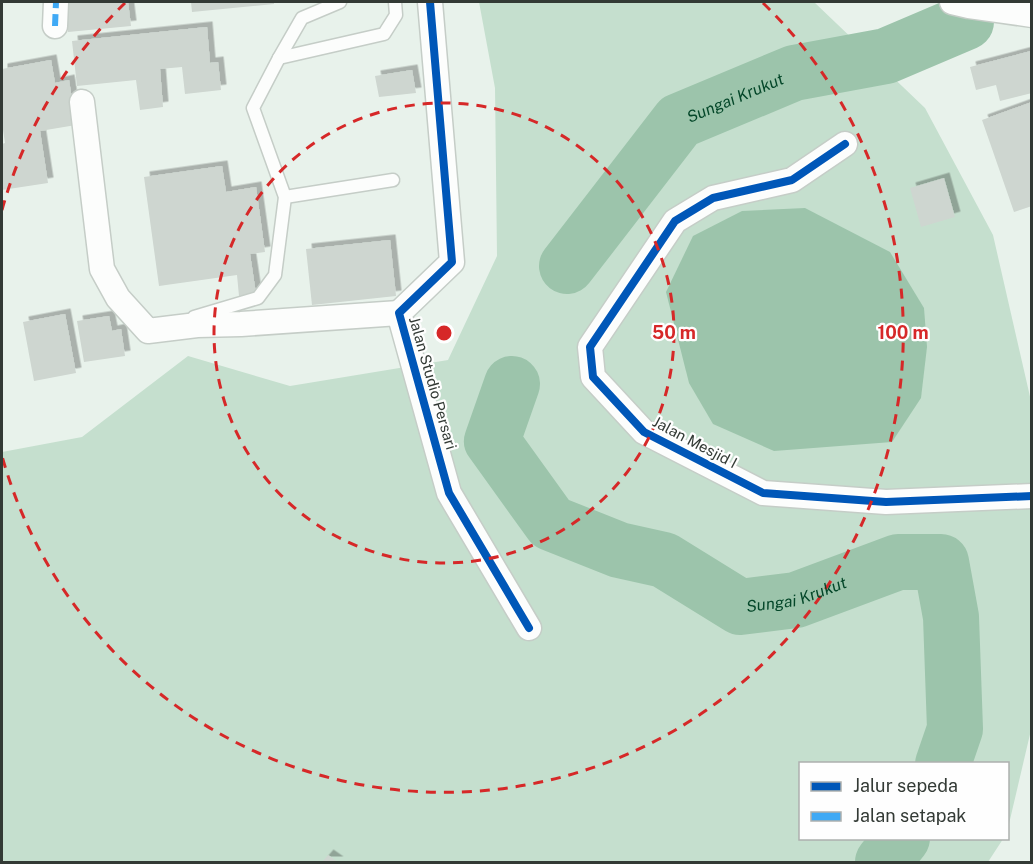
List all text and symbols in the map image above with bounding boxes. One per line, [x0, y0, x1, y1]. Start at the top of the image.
water label: Sungai Krukut [684, 69, 786, 126]
street label: Jalan Studio Persari [406, 315, 460, 451]
text: 50 m [652, 322, 696, 343]
text: 100 m [877, 322, 929, 343]
centre of rings [434, 323, 454, 343]
street label: Jalan Mesjid I [650, 413, 740, 471]
water label: Sungai Krukut [745, 573, 849, 616]
legend [799, 762, 1009, 840]
text: Jalur sepeda [853, 775, 958, 796]
text: Jalan setapak [853, 805, 966, 826]

